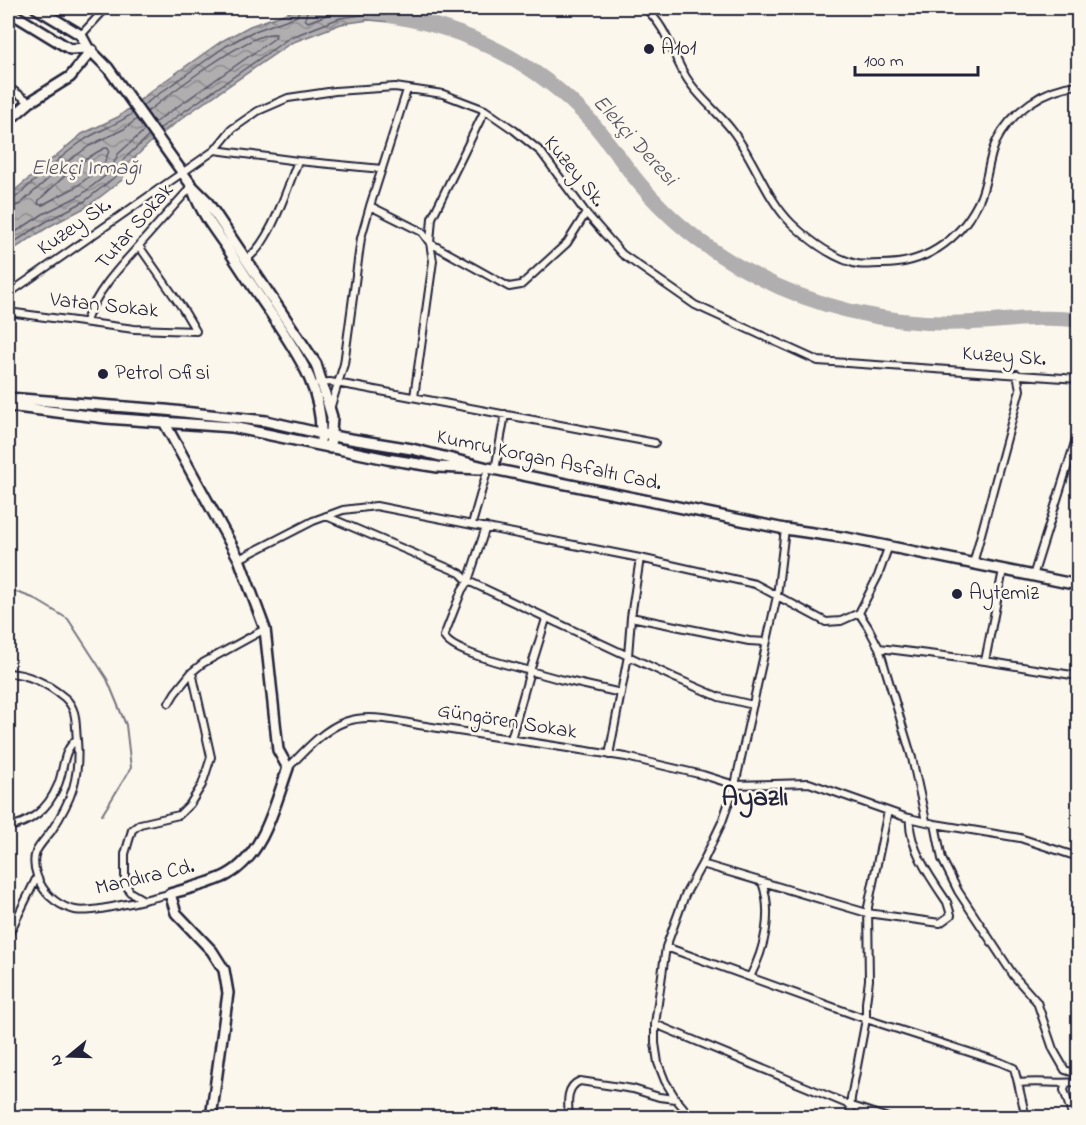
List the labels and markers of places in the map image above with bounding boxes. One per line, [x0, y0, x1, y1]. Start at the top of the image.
place label: A101 [661, 34, 697, 64]
marker: A101 [642, 42, 656, 56]
place label: Petrol Ofisi [115, 359, 210, 389]
marker: Petrol Ofisi [96, 367, 110, 381]
place label: Aytemiz [969, 579, 1039, 611]
marker: Aytemiz [950, 587, 964, 601]

